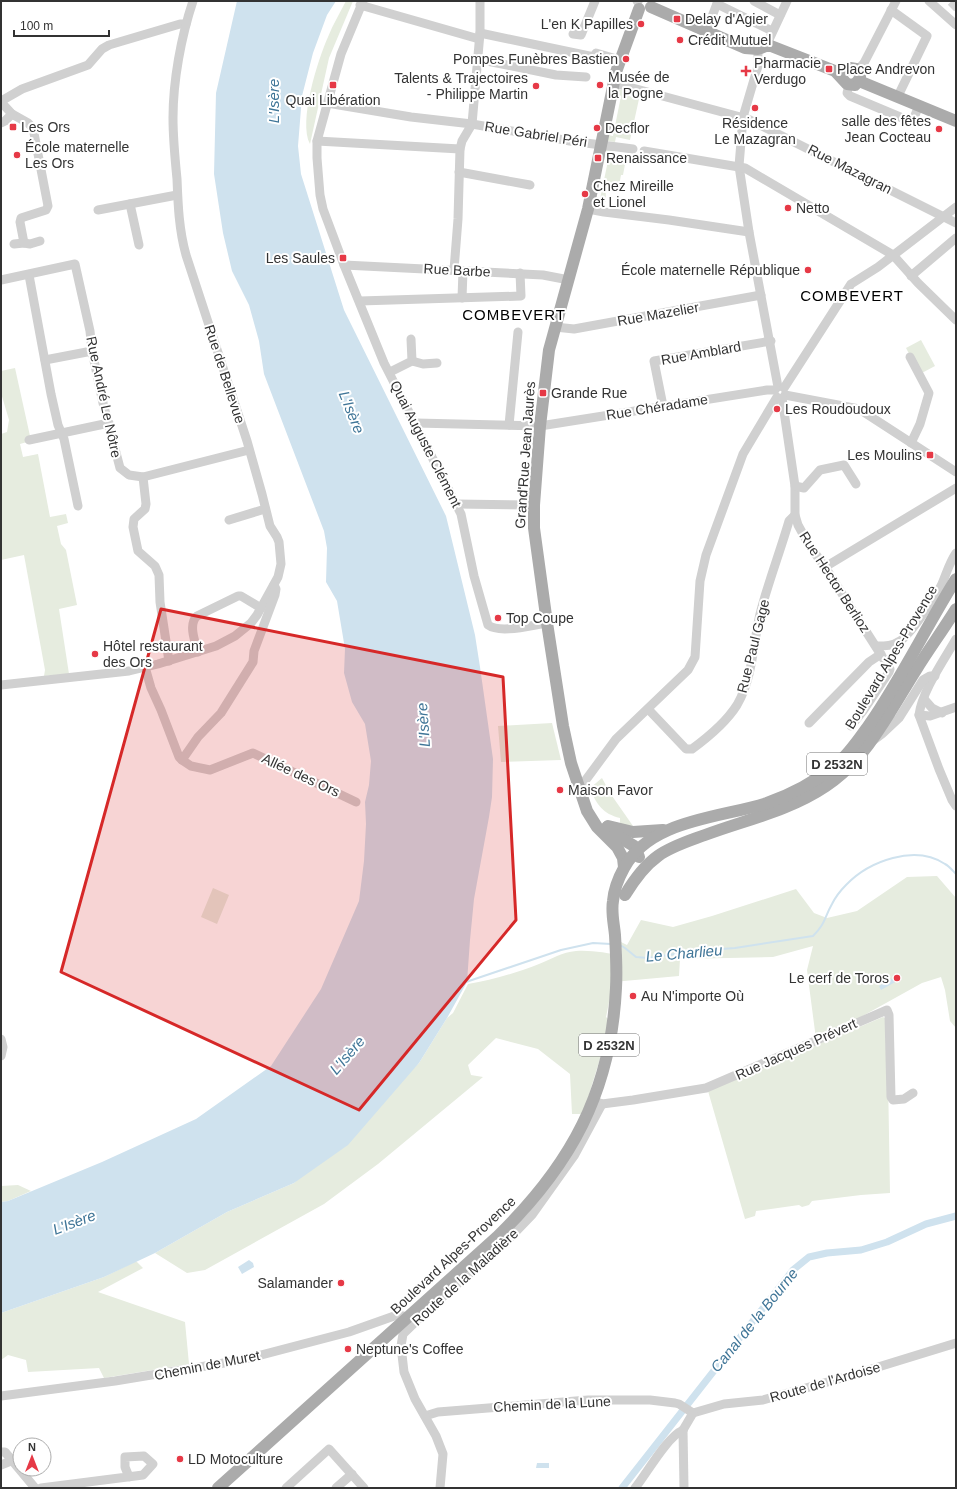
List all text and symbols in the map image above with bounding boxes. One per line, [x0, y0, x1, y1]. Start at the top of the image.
place label: Delay d'Agier [685, 11, 768, 27]
scale bar [14, 12, 109, 38]
marker: Delay d'Agier [672, 14, 682, 24]
place label: L'en K Papilles [541, 16, 633, 32]
text: 100 m [20, 19, 53, 33]
marker: L'en K Papilles [636, 19, 646, 29]
place label: Crédit Mutuel [688, 32, 771, 48]
marker: Crédit Mutuel [675, 35, 685, 45]
place label: Pompes Funèbres Bastien [453, 51, 618, 67]
marker: Pompes Funèbres Bastien [621, 54, 631, 64]
place label: Pharmacie Verdugo [754, 55, 821, 87]
place label: Place Andrevon [837, 61, 935, 77]
marker: Place Andrevon [824, 64, 834, 74]
marker: Pharmacie Verdugo [741, 66, 751, 76]
place label: Musée de la Pogne [608, 69, 670, 101]
place label: Talents & Trajectoires - Philippe Martin [394, 70, 528, 102]
water label: L'Isère [265, 79, 282, 123]
marker: Quai Libération [328, 80, 338, 90]
marker: Musée de la Pogne [595, 80, 605, 90]
marker: Talents & Trajectoires - Philippe Martin [531, 81, 541, 91]
place label: Quai Libération [286, 92, 380, 108]
marker: Résidence Le Mazagran [750, 103, 760, 113]
place label: salle des fêtes Jean Cocteau [842, 113, 931, 145]
place label: Résidence Le Mazagran [714, 115, 796, 147]
street label: Rue Gabriel Péri [484, 118, 588, 150]
place label: Les Ors [21, 119, 70, 135]
place label: Decflor [605, 120, 650, 136]
marker: Les Ors [8, 122, 18, 132]
marker: Decflor [592, 123, 602, 133]
marker: salle des fêtes Jean Cocteau [934, 124, 944, 134]
place label: École maternelle Les Ors [25, 139, 129, 171]
street label: Rue Mazagran [805, 141, 895, 197]
marker: École maternelle Les Ors [12, 150, 22, 160]
place label: Renaissance [606, 150, 687, 166]
marker: Renaissance [593, 153, 603, 163]
place label: Chez Mireille et Lionel [593, 178, 674, 210]
marker: Chez Mireille et Lionel [580, 189, 590, 199]
place label: Netto [796, 200, 830, 216]
marker: Netto [783, 203, 793, 213]
place label: Les Saules [266, 250, 335, 266]
marker: Les Saules [338, 253, 348, 263]
street label: Rue Barbe [423, 260, 491, 280]
place label: École maternelle République [621, 262, 800, 278]
marker: École maternelle République [803, 265, 813, 275]
district label: COMBEVERT [800, 287, 904, 304]
street label: Rue Mazelier [616, 299, 700, 329]
district label: COMBEVERT [462, 306, 566, 323]
street label: Rue de Bellevue [202, 323, 249, 426]
street label: Rue André Le Nôtre [83, 335, 125, 459]
street label: Rue Amblard [660, 338, 742, 368]
street label: Quai Auguste Clément [387, 378, 465, 510]
street label: Grand'Rue Jean Jaurès [512, 381, 538, 529]
place label: Grande Rue [551, 385, 627, 401]
water label: L'Isère [336, 388, 368, 436]
marker: Grande Rue [538, 388, 548, 398]
street label: Rue Chéradame [605, 391, 709, 423]
place label: Les Roudoudoux [785, 401, 891, 417]
marker: Les Roudoudoux [772, 404, 782, 414]
place label: Les Moulins [847, 447, 922, 463]
marker: Les Moulins [925, 450, 935, 460]
street label: Rue Hector Berlioz [796, 528, 874, 636]
street label: Boulevard Alpes-Provence [842, 582, 940, 732]
street label: Rue Paul Gage [734, 597, 772, 694]
place label: Top Coupe [506, 610, 574, 626]
marker: Top Coupe [493, 613, 503, 623]
place label: Hôtel restaurant des Ors [103, 638, 203, 670]
marker: Hôtel restaurant des Ors [90, 649, 100, 659]
water label: L'Isère [413, 702, 433, 748]
street label: Allée des Ors [260, 750, 342, 800]
road number: D 2532N [807, 753, 867, 775]
place label: Maison Favor [568, 782, 653, 798]
marker: Maison Favor [555, 785, 565, 795]
water label: Le Charlieu [645, 941, 724, 965]
place label: Le cerf de Toros [789, 970, 889, 986]
marker: Le cerf de Toros [892, 973, 902, 983]
place label: Au N'importe Où [641, 988, 744, 1004]
marker: Au N'importe Où [628, 991, 638, 1001]
street label: Rue Jacques Prévert [733, 1015, 859, 1083]
water label: L'Isère [326, 1033, 368, 1077]
road number: D 2532N [579, 1034, 639, 1056]
street label: Boulevard Alpes-Provence [387, 1193, 519, 1317]
water label: L'Isère [50, 1206, 98, 1238]
street label: Route de la Maladière [409, 1225, 521, 1329]
water label: Canal de la Bourne [707, 1265, 801, 1375]
place label: Salamander [258, 1275, 333, 1291]
marker: Salamander [336, 1278, 346, 1288]
place label: Neptune's Coffee [356, 1341, 464, 1357]
marker: Neptune's Coffee [343, 1344, 353, 1354]
street label: Chemin de Muret [153, 1347, 261, 1383]
street label: Route de l'Ardoise [768, 1359, 882, 1405]
street label: Chemin de la Lune [493, 1393, 611, 1415]
north arrow [12, 1437, 52, 1477]
text: N [28, 1441, 36, 1453]
place label: LD Motoculture [188, 1451, 283, 1467]
marker: LD Motoculture [175, 1454, 185, 1464]

